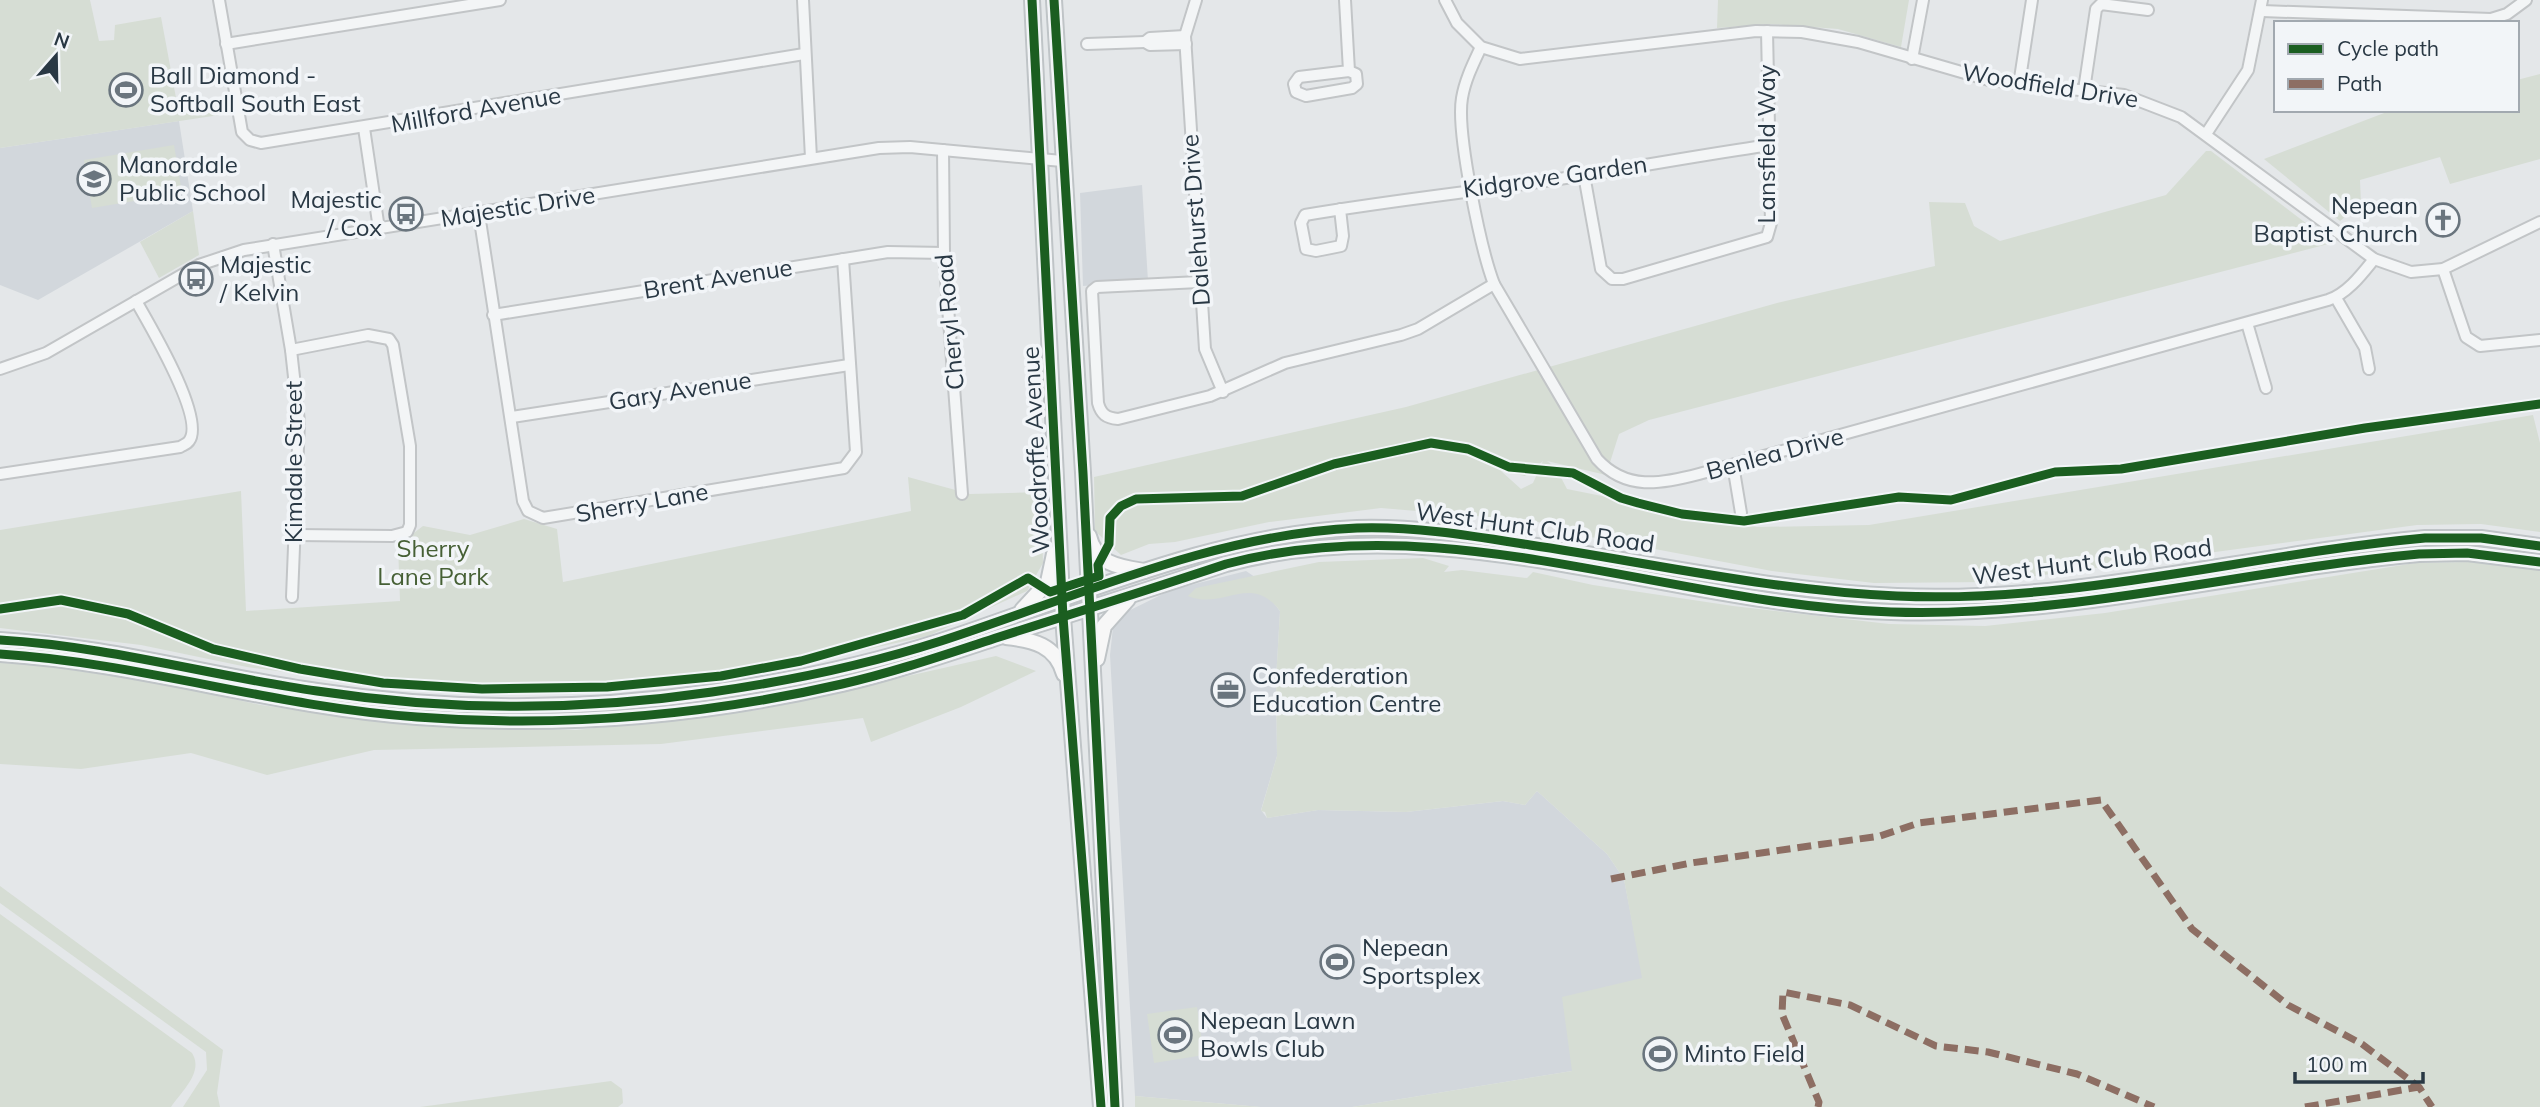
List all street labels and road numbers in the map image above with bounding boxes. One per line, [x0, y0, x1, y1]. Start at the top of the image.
street label: Woodfield Drive [1960, 56, 2141, 114]
street label: Lansfield Way [1751, 64, 1781, 224]
street label: Millford Avenue [389, 79, 563, 139]
street label: Dalehurst Drive [1174, 133, 1216, 307]
street label: Kidgrove Garden [1461, 148, 1649, 204]
street label: Majestic Drive [439, 179, 597, 233]
street label: Brent Avenue [641, 251, 794, 305]
street label: Cheryl Road [928, 253, 970, 391]
street label: Woodroffe Avenue [1015, 346, 1055, 555]
street label: Gary Avenue [606, 364, 753, 416]
street label: Kimdale Street [278, 381, 308, 543]
street label: Benlea Drive [1703, 420, 1847, 486]
street label: Sherry Lane [573, 476, 710, 528]
street label: West Hunt Club Road [1414, 495, 1657, 559]
street label: West Hunt Club Road [1970, 531, 2213, 591]

